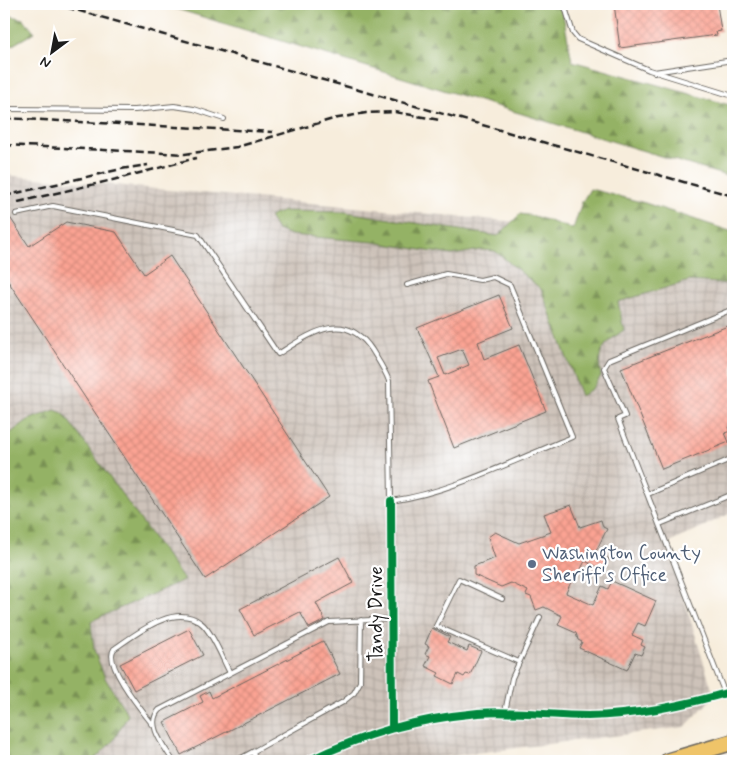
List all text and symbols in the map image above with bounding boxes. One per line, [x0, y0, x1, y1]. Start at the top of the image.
north arrow [28, 28, 78, 78]
text: N [37, 52, 54, 72]
place label: Washington County Sheriff's Office [542, 541, 701, 588]
marker: Washington County Sheriff's Office [526, 558, 538, 570]
street label: Tandy Drive [364, 566, 390, 662]

